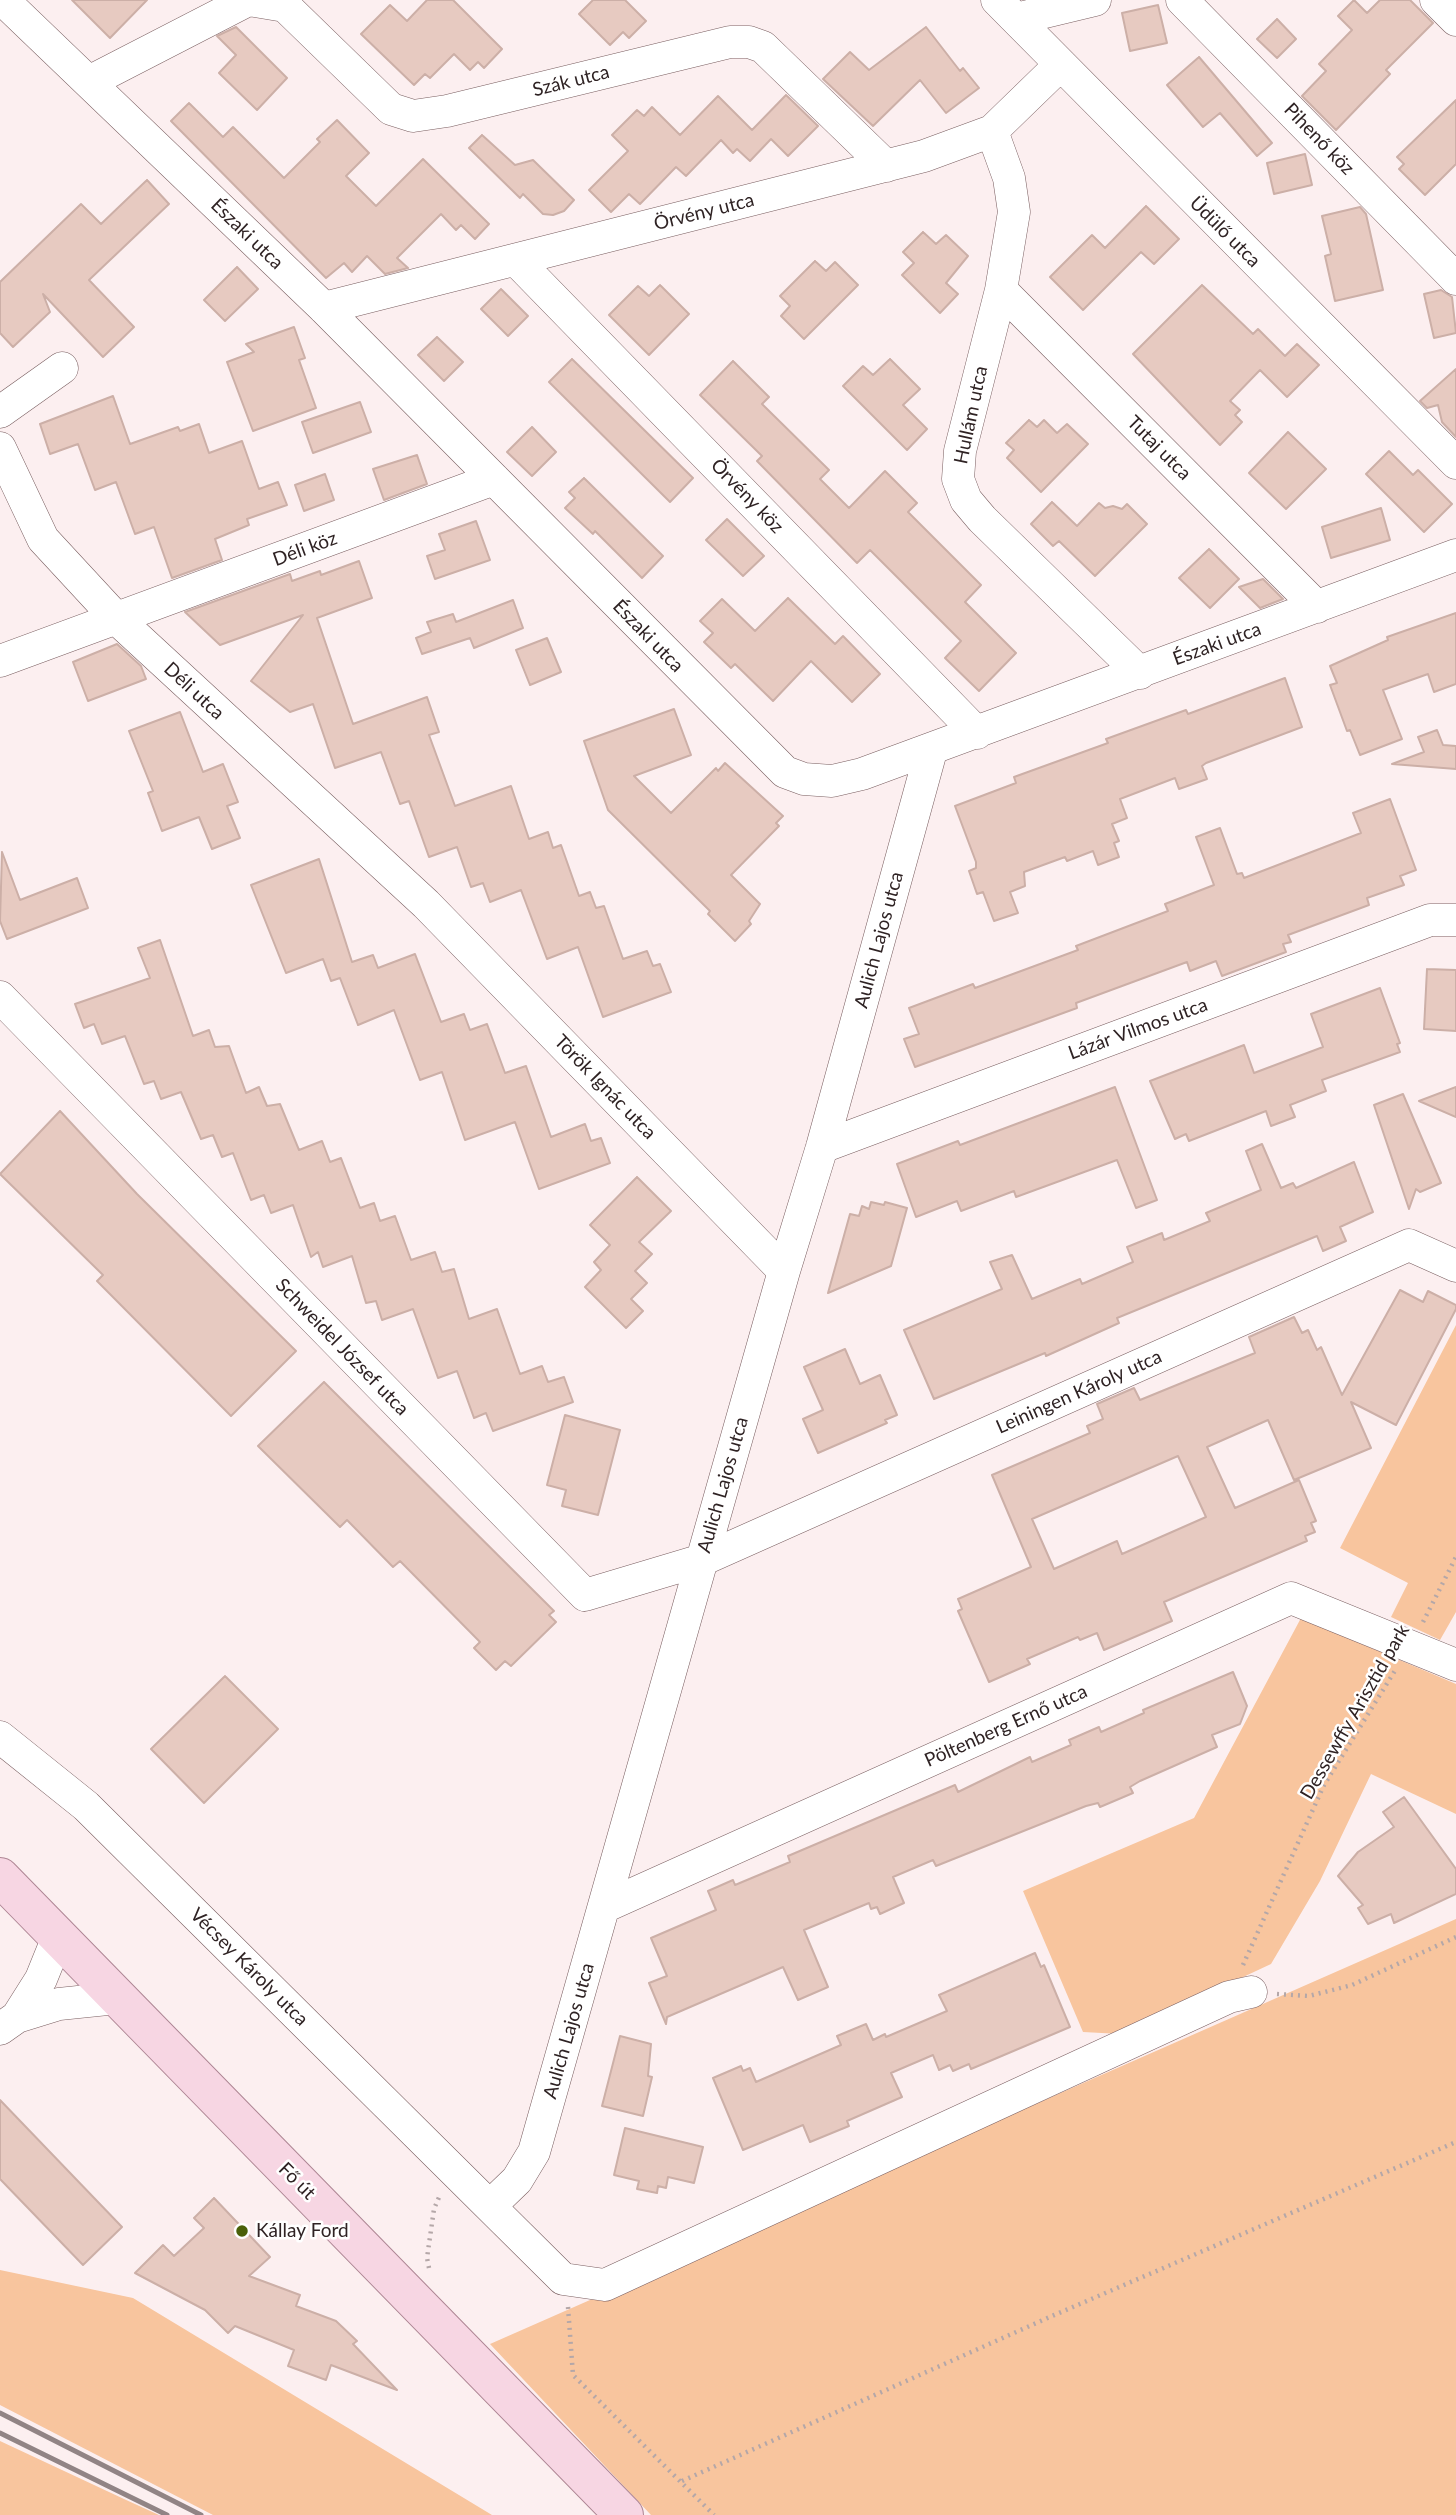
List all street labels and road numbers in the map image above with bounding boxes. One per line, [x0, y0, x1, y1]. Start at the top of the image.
street label: Szák utca [530, 60, 612, 102]
street label: Pihenő köz [1279, 98, 1359, 180]
street label: Örvény utca [652, 189, 756, 235]
street label: Üdülő utca [1185, 192, 1265, 272]
street label: Északi utca [206, 194, 288, 274]
street label: Hullám utca [949, 364, 993, 466]
street label: Tutaj utca [1122, 411, 1196, 485]
street label: Örvény köz [706, 454, 788, 538]
street label: Déli köz [270, 527, 340, 571]
street label: Északi utca [608, 595, 688, 677]
street label: Északi utca [1170, 618, 1264, 670]
street label: Déli utca [159, 657, 229, 725]
street label: Aulich Lajos utca [850, 869, 908, 1011]
street label: Lázár Vilmos utca [1065, 993, 1211, 1065]
street label: Török Ignác utca [549, 1030, 661, 1144]
street label: Schweidel József utca [271, 1274, 413, 1420]
street label: Leiningen Károly utca [993, 1345, 1165, 1439]
street label: Aulich Lajos utca [693, 1414, 753, 1556]
street label: Dessewffy Arisztid park [1296, 1621, 1414, 1803]
street label: Pöltenberg Ernő utca [921, 1680, 1091, 1772]
street label: Vécsey Károly utca [185, 1903, 313, 2031]
street label: Aulich Lajos utca [539, 1960, 599, 2102]
street label: Fő út [274, 2158, 320, 2204]

